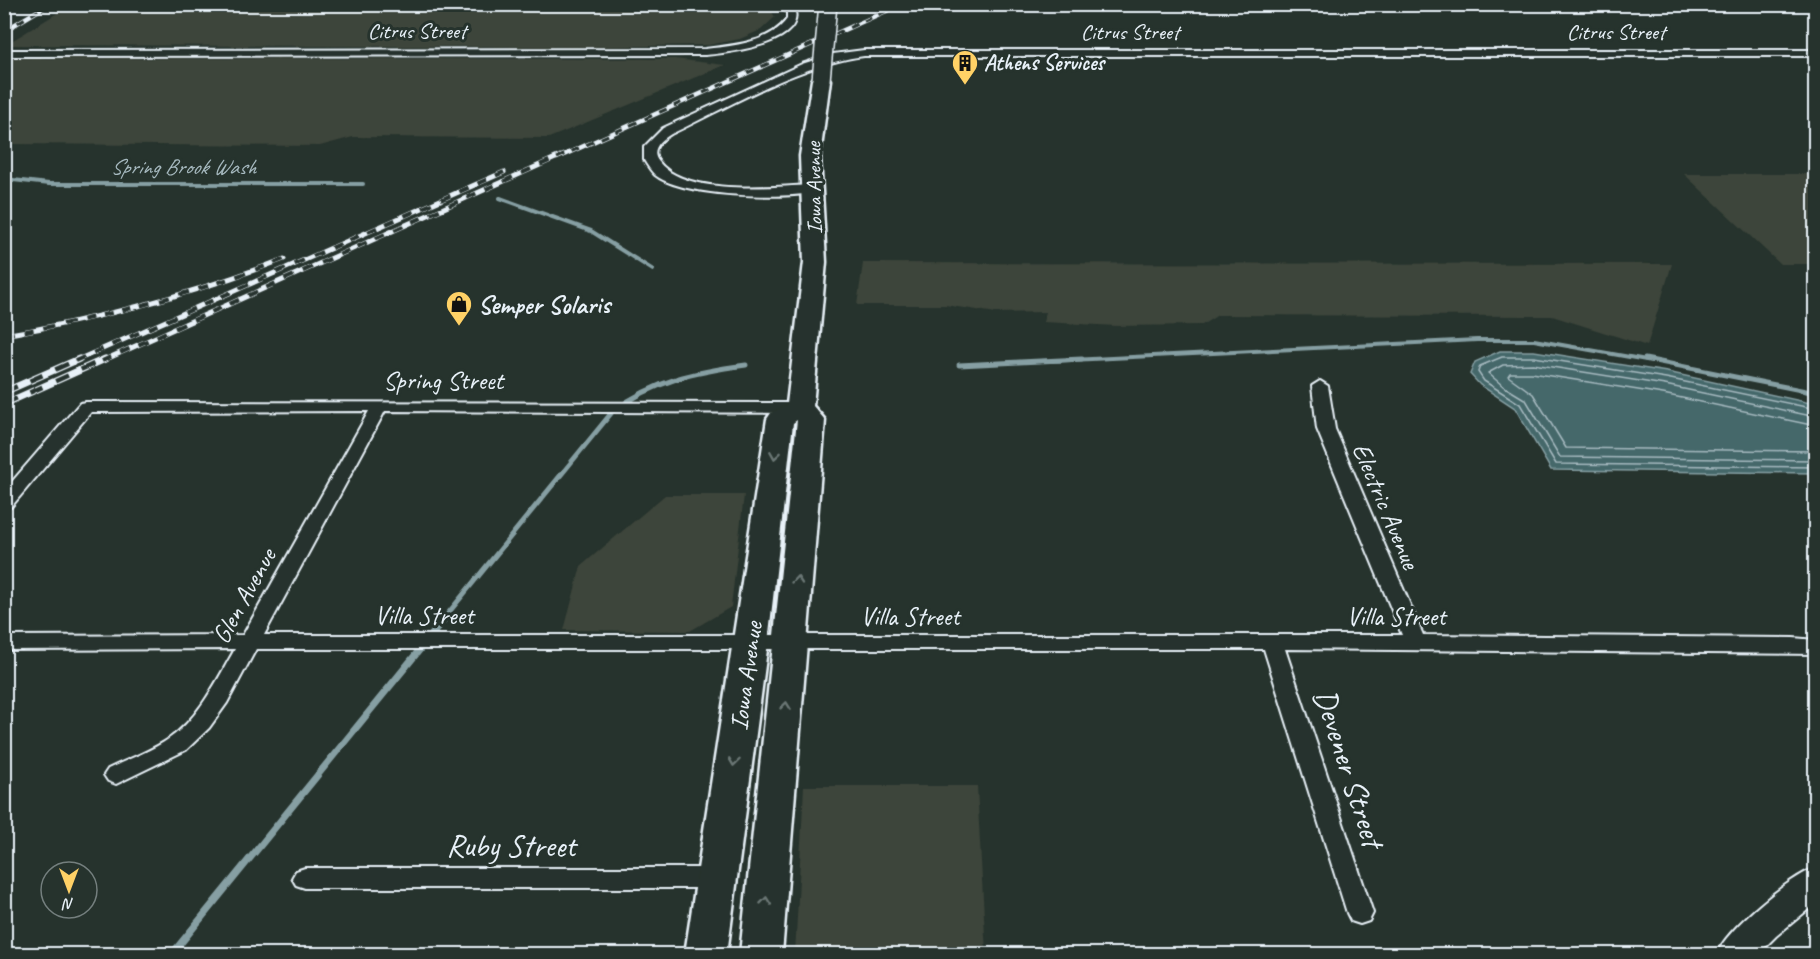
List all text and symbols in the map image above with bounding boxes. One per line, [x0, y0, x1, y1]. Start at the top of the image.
street label: Citrus Street [368, 17, 469, 45]
street label: Citrus Street [1081, 18, 1182, 46]
street label: Citrus Street [1567, 18, 1668, 46]
building icon: Athens Services [950, 48, 980, 86]
place label: Athens Services [984, 49, 1106, 77]
street label: Iowa Avenue [799, 140, 829, 234]
water label: Spring Brook Wash [110, 153, 258, 181]
place label: Semper Solaris [478, 288, 613, 321]
shop icon: Semper Solaris [444, 289, 474, 327]
street label: Spring Street [383, 364, 505, 397]
street label: Electric Avenue [1345, 438, 1428, 575]
one-way arrow [769, 450, 781, 459]
street label: Glen Avenue [204, 540, 285, 649]
one-way arrow [791, 575, 804, 584]
street label: Villa Street [374, 599, 476, 632]
street label: Villa Street [860, 600, 962, 633]
street label: Villa Street [1346, 600, 1448, 633]
street label: Iowa Avenue [722, 618, 770, 732]
street label: Devener Street [1304, 684, 1395, 856]
one-way arrow [779, 701, 792, 710]
one-way arrow [728, 758, 740, 767]
street label: Ruby Street [446, 825, 579, 866]
north arrow [39, 860, 99, 920]
text: N [61, 894, 74, 914]
one-way arrow [759, 896, 772, 906]

